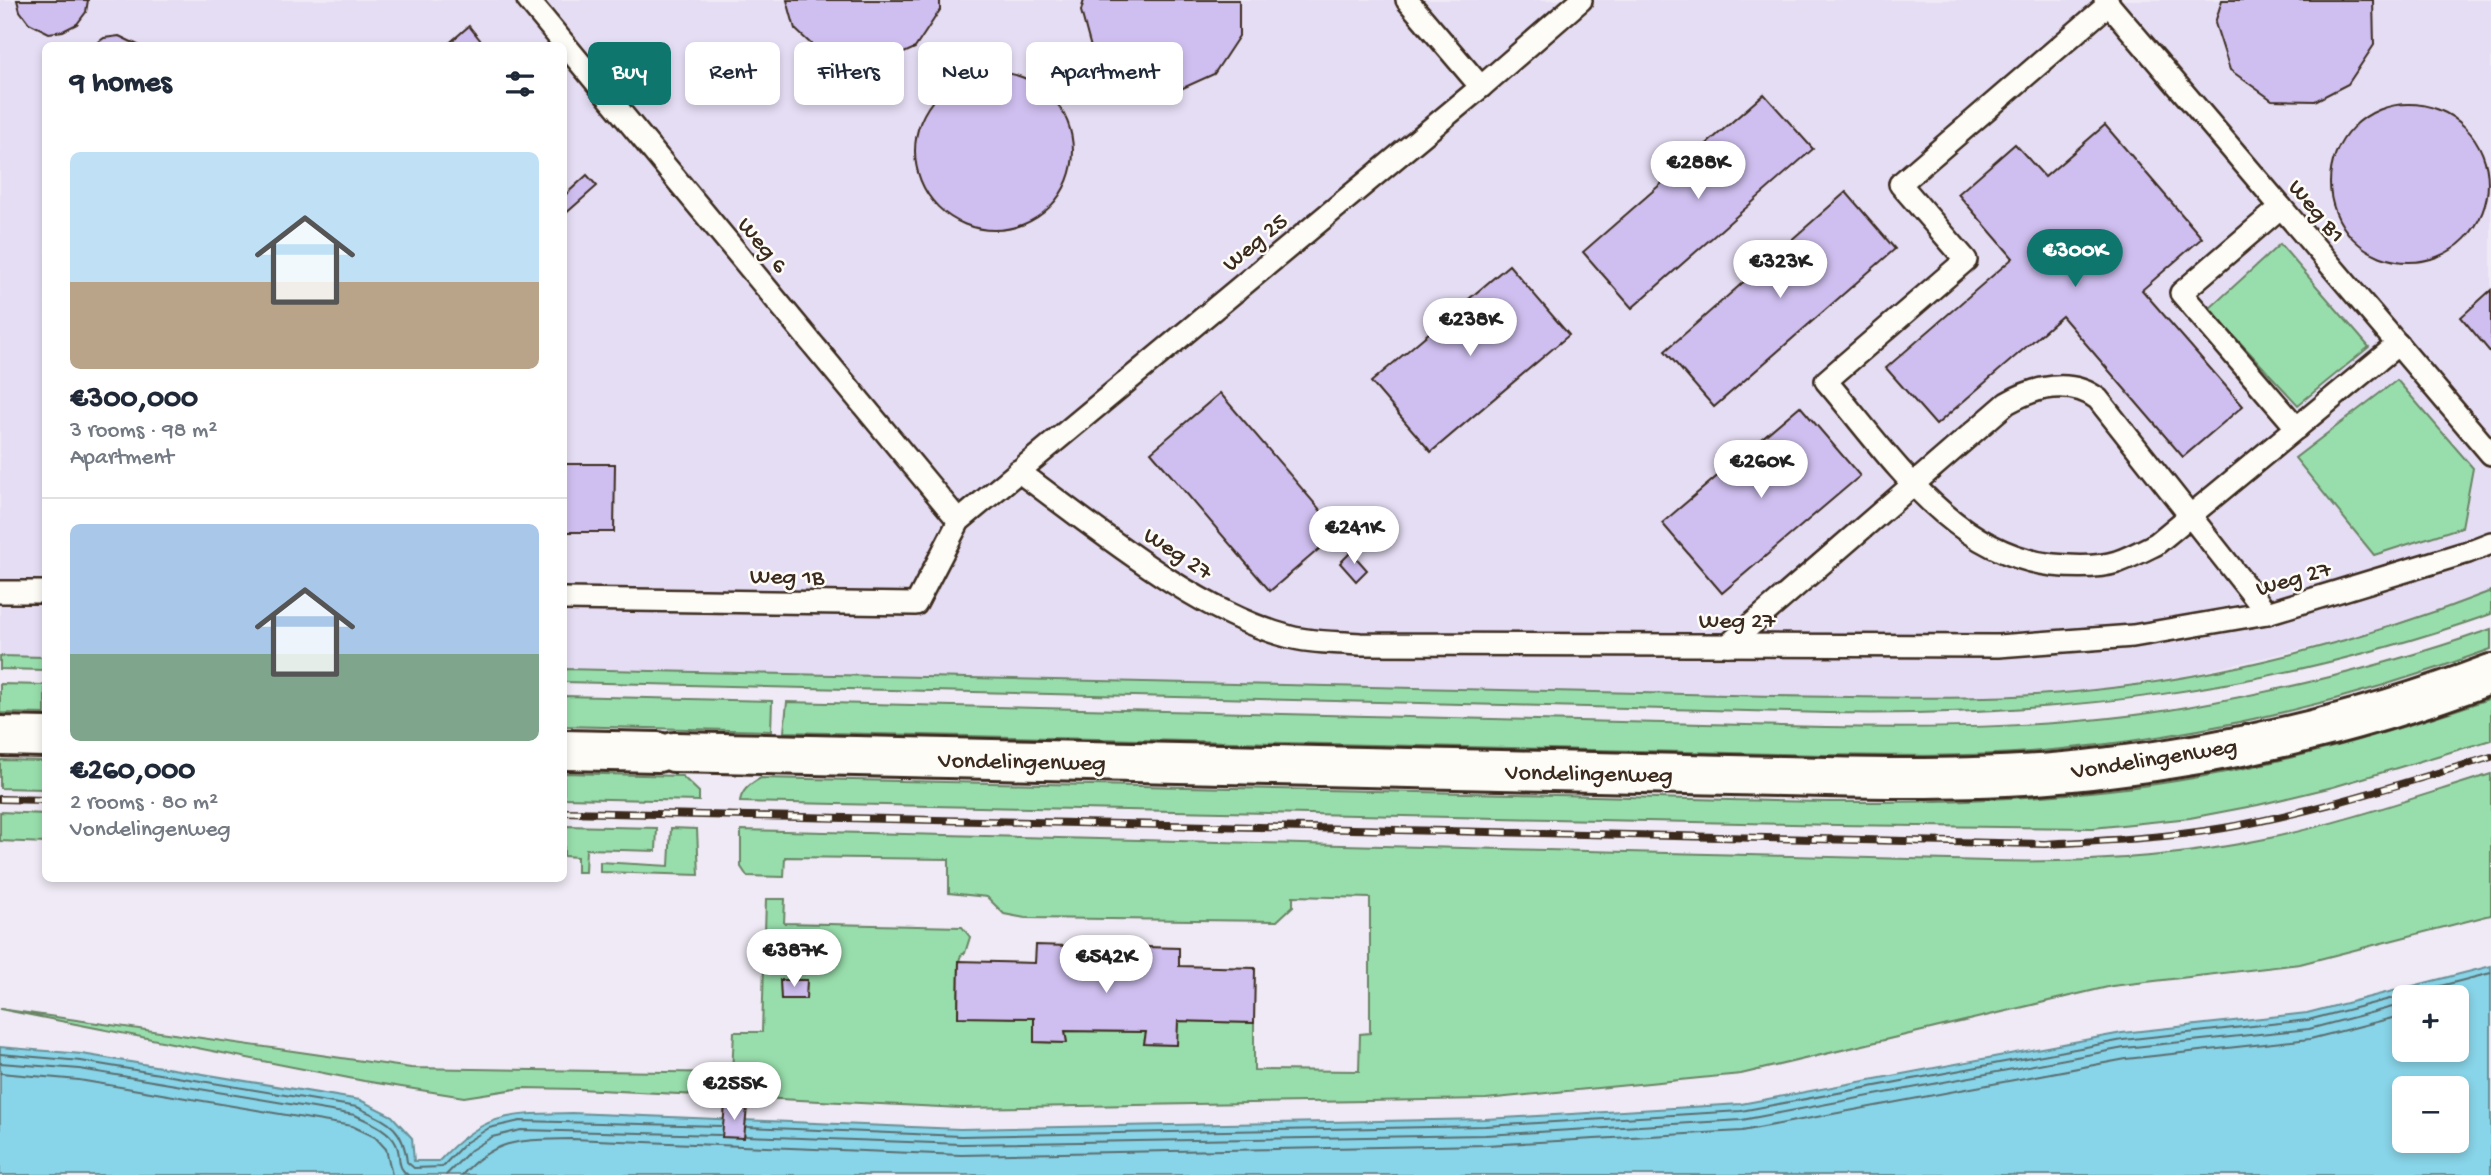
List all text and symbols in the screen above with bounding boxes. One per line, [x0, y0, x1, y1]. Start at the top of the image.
chip: Buy [588, 42, 671, 105]
chip: Rent [685, 42, 780, 105]
chip: Filters [794, 42, 904, 105]
chip: New [918, 42, 1012, 105]
chip: Apartment [1026, 42, 1183, 105]
icon: filters [501, 65, 539, 103]
text: 9 homes [70, 67, 172, 102]
pin: €288K [1649, 142, 1747, 201]
text: €288K [1667, 150, 1729, 177]
street label: Weg B1 [2280, 175, 2350, 250]
icon: home [242, 197, 368, 323]
street label: Weg 25 [1218, 208, 1295, 279]
street label: Weg 6 [730, 212, 794, 281]
pin: €300K [2026, 230, 2124, 289]
text: €300K [2043, 238, 2107, 265]
pin: €323K [1731, 240, 1829, 300]
text: €323K [1749, 249, 1811, 276]
pin: €238K [1421, 298, 1519, 358]
text: €238K [1439, 307, 1501, 334]
text: €300,000 [70, 383, 198, 418]
text: 3 rooms · 98 m² [70, 418, 217, 445]
pin: €260K [1712, 440, 1810, 500]
text: Apartment [70, 445, 174, 472]
text: €260K [1730, 449, 1792, 476]
pin: €241K [1305, 506, 1403, 566]
text: €241K [1325, 515, 1383, 542]
street label: Weg 27 [1137, 522, 1217, 588]
street label: Weg 27 [2253, 556, 2335, 605]
street label: Weg 1B [750, 563, 825, 594]
icon: home [242, 569, 368, 695]
street label: Weg 27 [1699, 608, 1776, 637]
street label: Vondelingenweg [2069, 733, 2240, 788]
street label: Vondelingenweg [937, 748, 1106, 779]
text: €260,000 [70, 755, 195, 790]
street label: Vondelingenweg [1504, 760, 1673, 791]
text: 2 rooms · 80 m² [70, 790, 218, 817]
text: Vondelingenweg [70, 817, 231, 844]
pin: €387K [745, 930, 843, 989]
pin: €542K [1057, 936, 1155, 995]
text: €387K [763, 938, 825, 965]
text: €542K [1076, 944, 1136, 971]
map controls [2392, 985, 2469, 1153]
button: + [2392, 985, 2469, 1062]
pin: €255K [685, 1062, 783, 1122]
text: €255K [703, 1071, 765, 1098]
button: − [2392, 1076, 2469, 1153]

